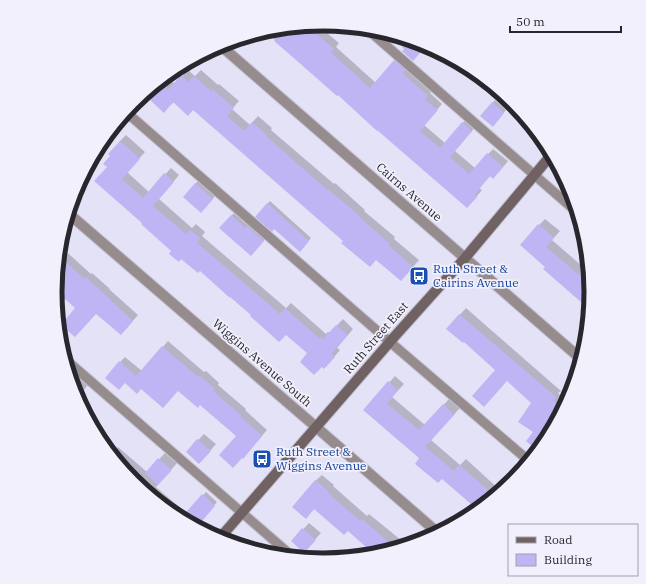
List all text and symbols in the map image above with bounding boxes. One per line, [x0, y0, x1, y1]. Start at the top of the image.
scale bar [510, 8, 621, 34]
text: 50 m [516, 14, 545, 29]
street label: Cairns Avenue [374, 159, 445, 224]
place label: Ruth Street & Cairins Avenue [433, 261, 519, 290]
bus stop icon: Ruth Street & Cairins Avenue [408, 265, 430, 287]
street label: Ruth Street East [340, 299, 411, 377]
street label: Wiggins Avenue South [210, 316, 315, 410]
place label: Ruth Street & Wiggins Avenue [276, 444, 367, 473]
bus stop icon: Ruth Street & Wiggins Avenue [251, 448, 273, 470]
legend [508, 524, 638, 576]
text: Road [544, 532, 573, 547]
text: Building [544, 552, 592, 567]

